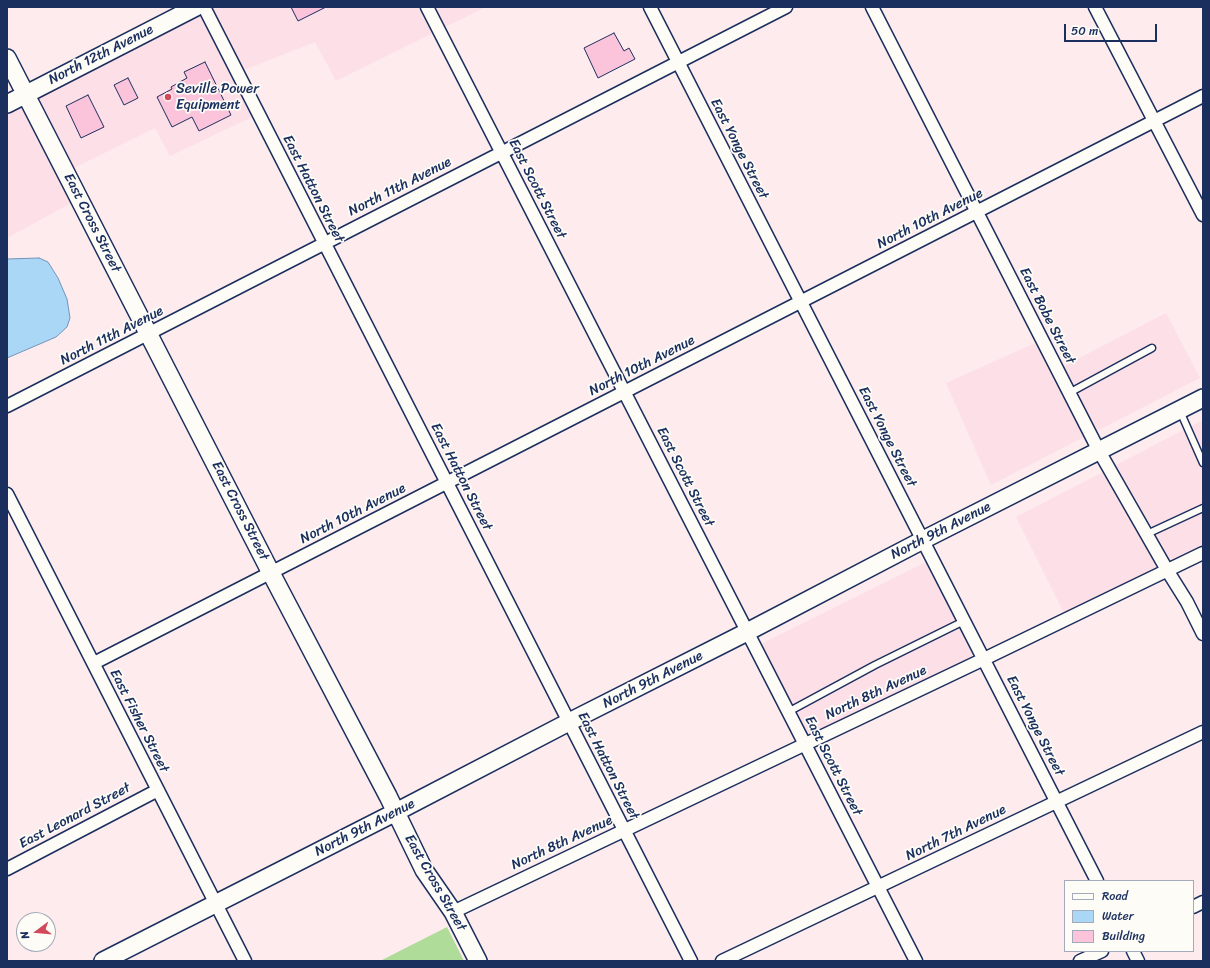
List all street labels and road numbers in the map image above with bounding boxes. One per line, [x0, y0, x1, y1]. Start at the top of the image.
street label: North 12th Avenue [46, 21, 156, 89]
street label: East Yonge Street [706, 96, 772, 202]
street label: East Hatton Street [279, 132, 347, 246]
street label: East Scott Street [505, 136, 569, 242]
street label: North 11th Avenue [346, 154, 454, 220]
street label: East Cross Street [60, 171, 124, 275]
street label: North 10th Avenue [874, 185, 986, 253]
street label: East Bobe Street [1015, 265, 1079, 367]
street label: North 11th Avenue [58, 303, 166, 369]
street label: North 10th Avenue [586, 332, 698, 400]
street label: East Yonge Street [854, 384, 920, 490]
street label: East Hatton Street [427, 420, 495, 534]
street label: East Scott Street [653, 424, 717, 530]
street label: East Cross Street [208, 459, 272, 563]
street label: North 10th Avenue [297, 480, 409, 548]
street label: North 9th Avenue [888, 499, 994, 563]
street label: North 9th Avenue [600, 648, 706, 712]
street label: North 8th Avenue [823, 662, 929, 724]
street label: East Fisher Street [106, 667, 172, 775]
street label: East Yonge Street [1002, 673, 1068, 779]
street label: East Hatton Street [574, 709, 642, 823]
street label: East Scott Street [801, 713, 865, 819]
street label: East Leonard Street [16, 780, 134, 852]
street label: North 9th Avenue [312, 796, 418, 860]
street label: North 7th Avenue [903, 801, 1009, 865]
street label: North 8th Avenue [509, 812, 615, 874]
street label: East Cross Street [400, 832, 470, 934]

